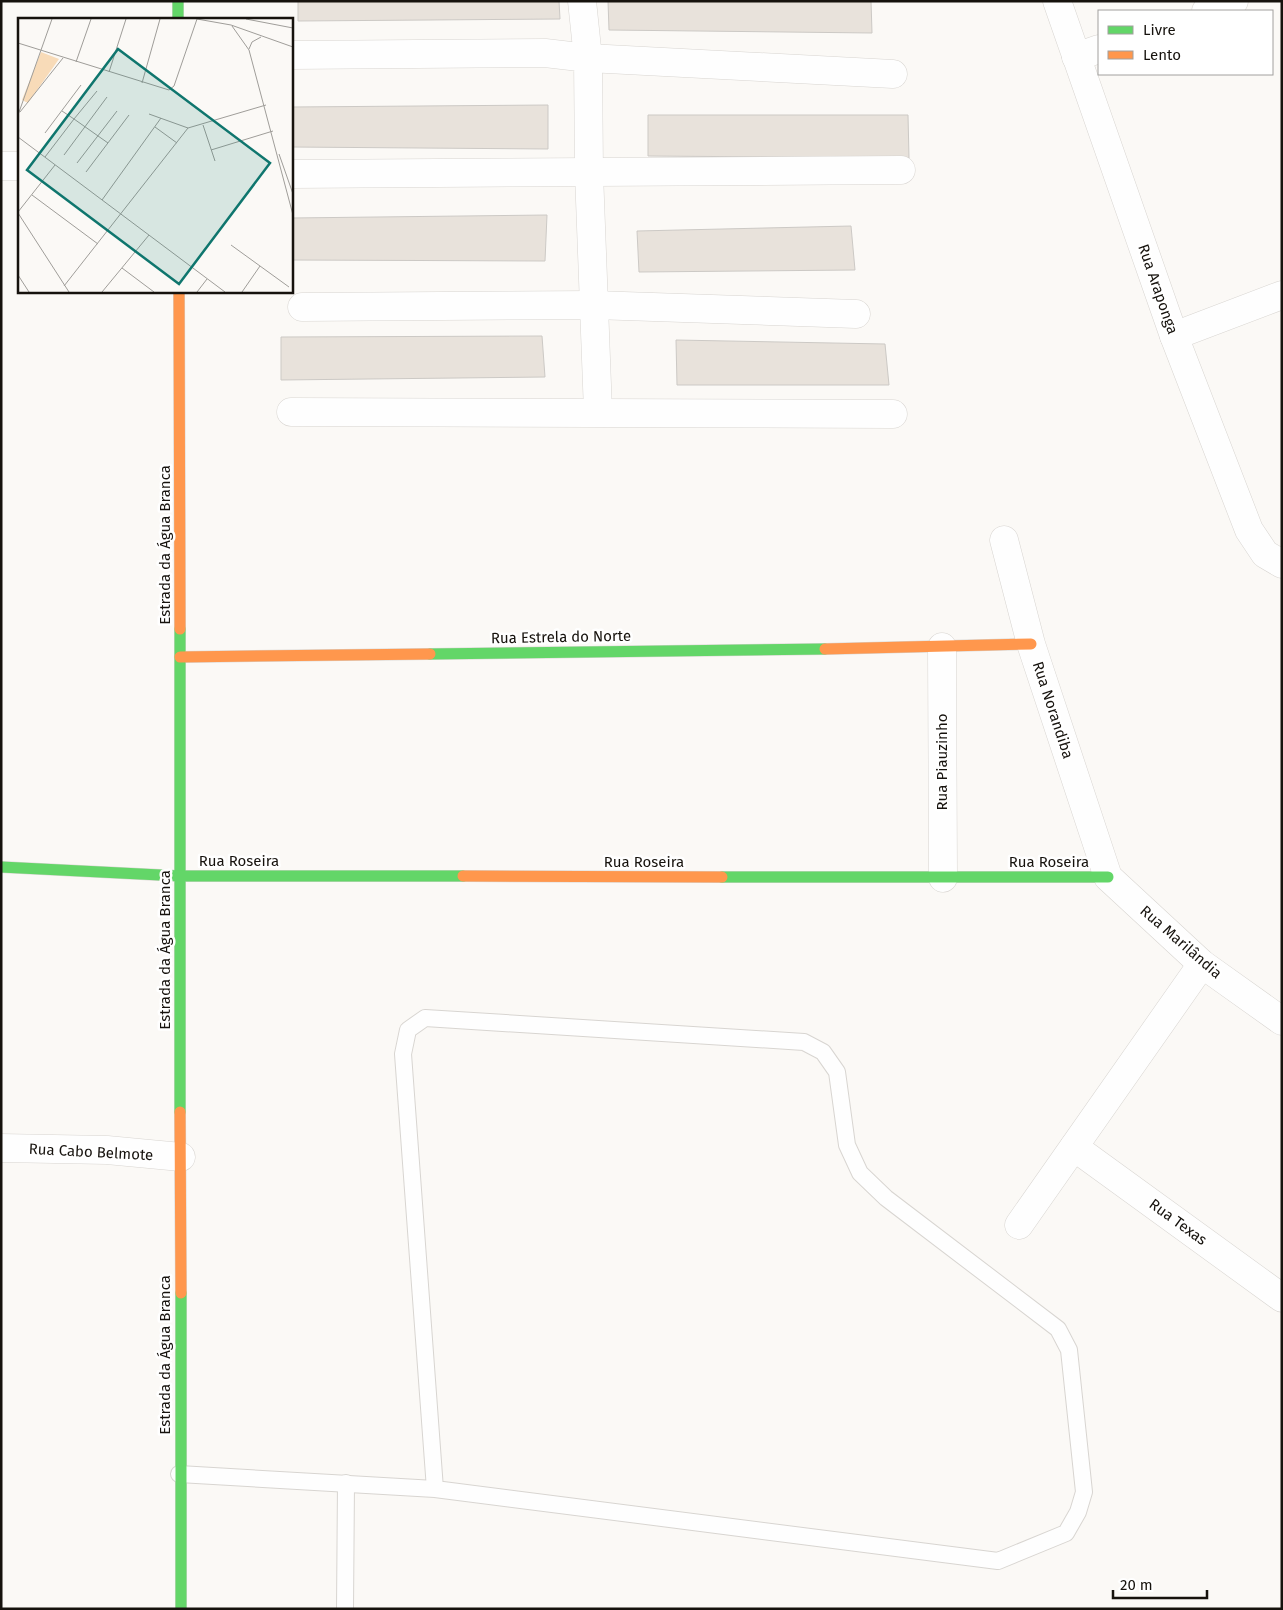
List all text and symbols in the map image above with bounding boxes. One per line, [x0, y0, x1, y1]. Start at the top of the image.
legend [1098, 10, 1273, 75]
inset map [18, 18, 292, 292]
text: Livre [1143, 21, 1176, 39]
text: Lento [1143, 46, 1181, 64]
street label: Rua Araponga [1134, 242, 1182, 336]
street label: Estrada da Água Branca [156, 465, 174, 625]
street label: Rua Estrela do Norte [491, 627, 631, 647]
street label: Rua Norandiba [1029, 659, 1077, 761]
street label: Rua Piauzinho [933, 714, 951, 810]
street label: Rua Roseira [199, 852, 279, 870]
street label: Rua Roseira [604, 853, 684, 871]
street label: Rua Roseira [1009, 853, 1089, 871]
street label: Estrada da Água Branca [156, 870, 174, 1030]
street label: Rua Marilândia [1136, 902, 1226, 982]
street label: Rua Cabo Belmote [28, 1140, 154, 1164]
street label: Rua Texas [1146, 1195, 1210, 1249]
street label: Estrada da Água Branca [156, 1275, 174, 1435]
scale bar [1113, 1568, 1207, 1600]
text: 20 m [1120, 1576, 1153, 1594]

